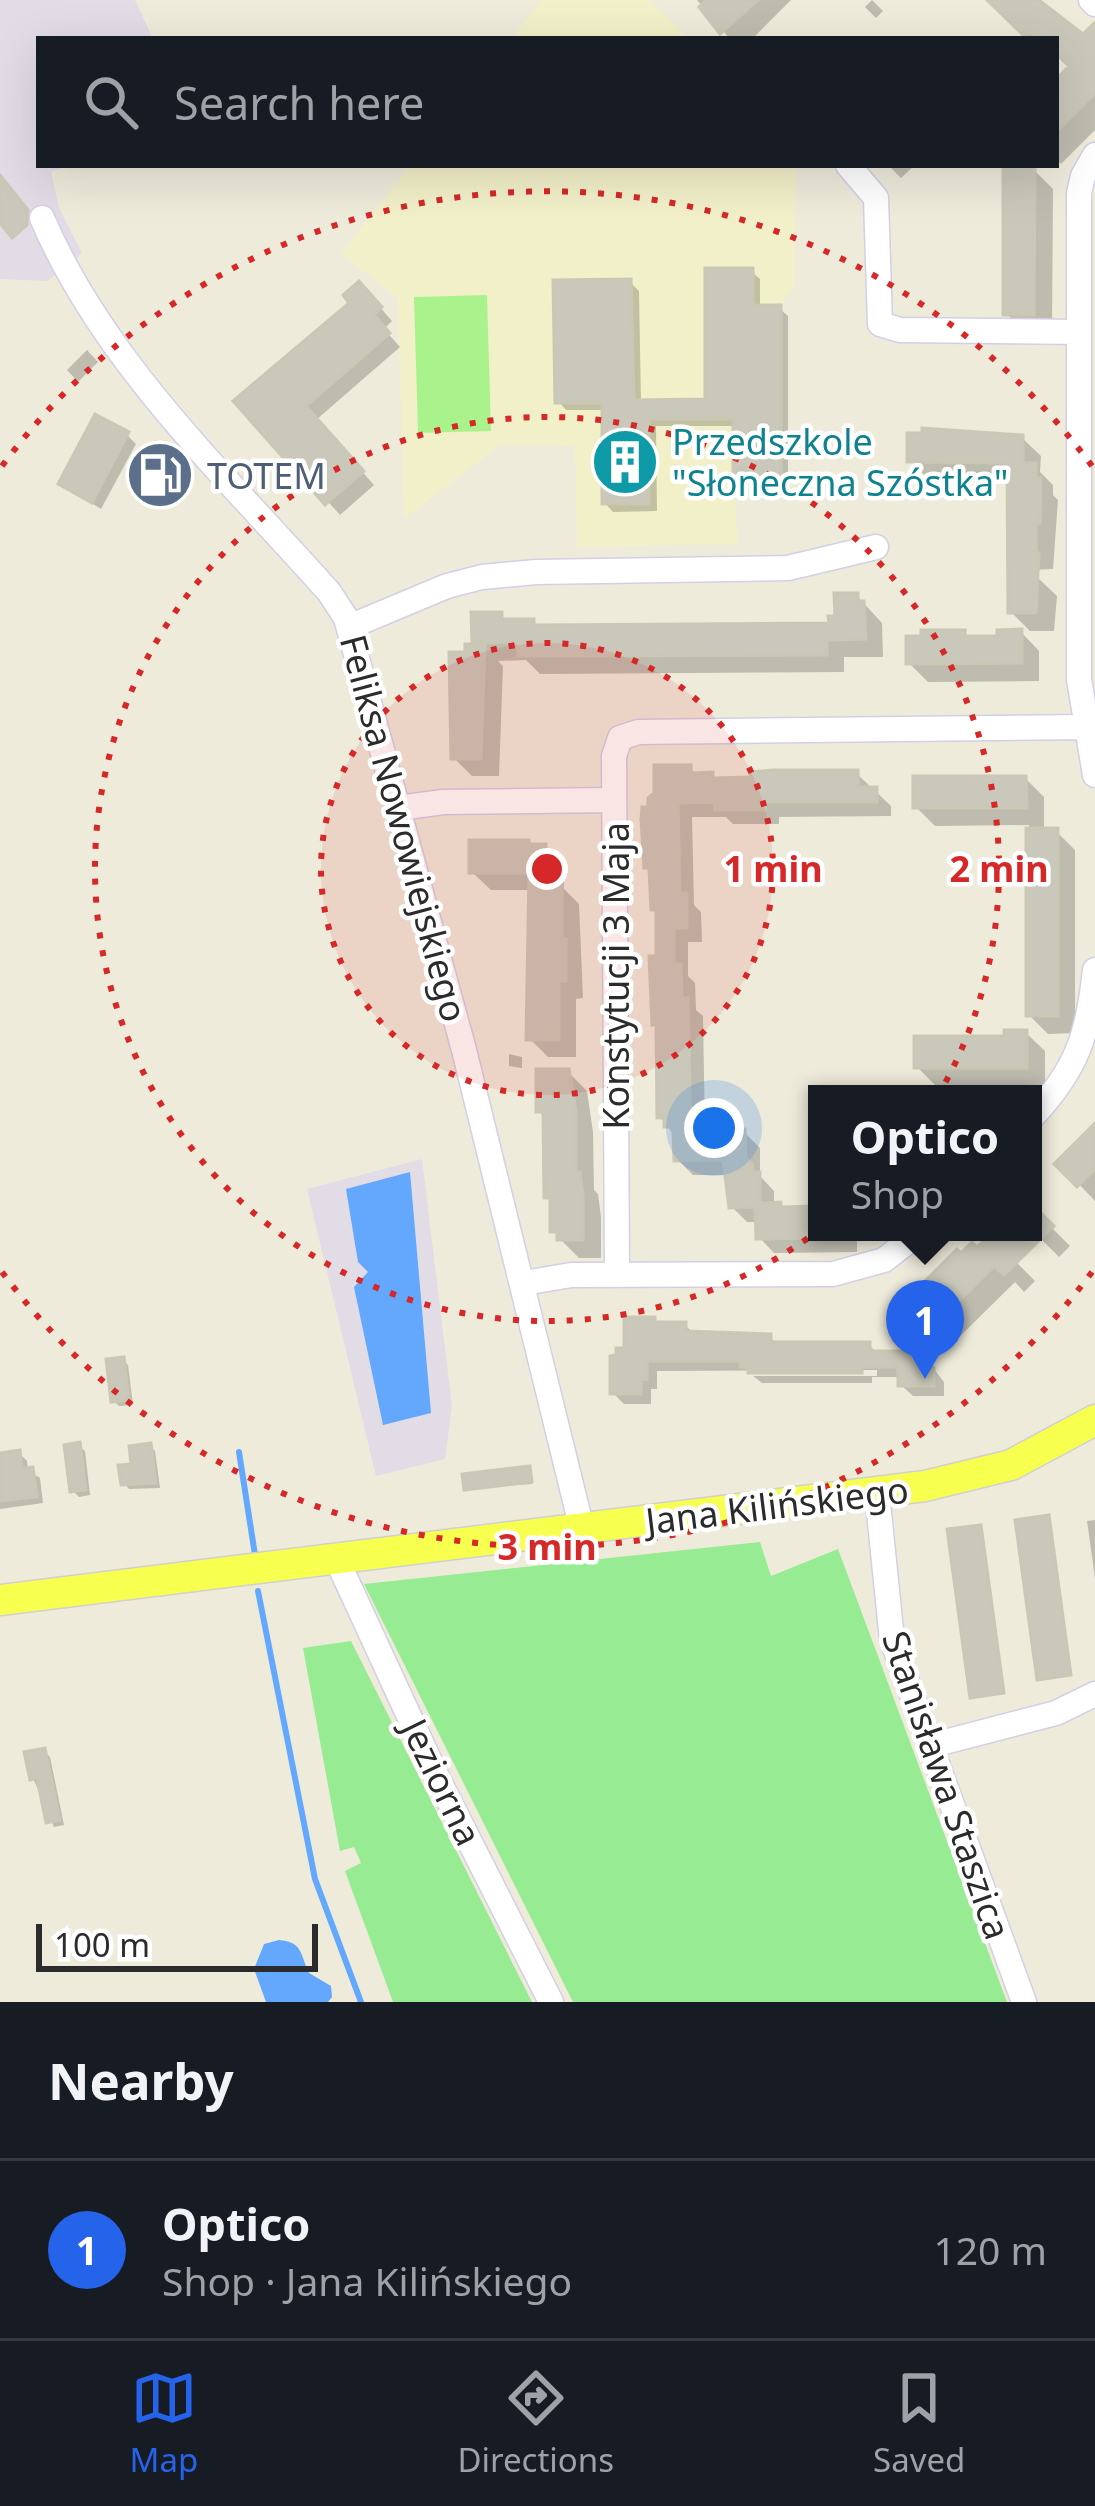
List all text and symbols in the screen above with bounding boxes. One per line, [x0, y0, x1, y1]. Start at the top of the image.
search box [36, 36, 1059, 168]
icon: search [78, 69, 144, 135]
text: Search here [174, 72, 424, 133]
place label: Przedszkole "Słoneczna Szóstka" [672, 417, 1009, 507]
building icon: Przedszkole "Słoneczna Szóstka" [590, 427, 660, 497]
fuel station icon: TOTEM [125, 440, 195, 510]
place label: TOTEM [207, 451, 326, 500]
street label: Feliksa Nowowiejskiego [329, 629, 479, 1027]
street label: Konstytucji 3 Maja [591, 822, 640, 1130]
text: 1 min [723, 844, 823, 893]
text: 2 min [949, 844, 1049, 893]
centre of rings [526, 848, 568, 890]
popup [808, 1085, 1042, 1241]
your location [684, 1098, 744, 1158]
text: Optico [851, 1106, 999, 1167]
text: Shop [851, 1167, 944, 1220]
pin: 1 [886, 1280, 964, 1379]
street label: Jana Kilińskiego [640, 1465, 911, 1546]
text: 3 min [497, 1522, 597, 1571]
street label: Stanisława Staszica [871, 1624, 1023, 1946]
street label: Jeziorna [389, 1708, 494, 1853]
scale bar [36, 1918, 318, 1971]
text: 100 m [54, 1922, 150, 1967]
text: Nearby [48, 2045, 234, 2115]
text: Optico [162, 2193, 310, 2254]
text: 1 [76, 2223, 98, 2276]
text: 120 m [933, 2223, 1047, 2276]
text: Shop · Jana Kilińskiego [162, 2254, 572, 2307]
tab: Map [130, 2365, 198, 2482]
tab: Directions [457, 2365, 614, 2482]
tab: Saved [873, 2365, 965, 2482]

